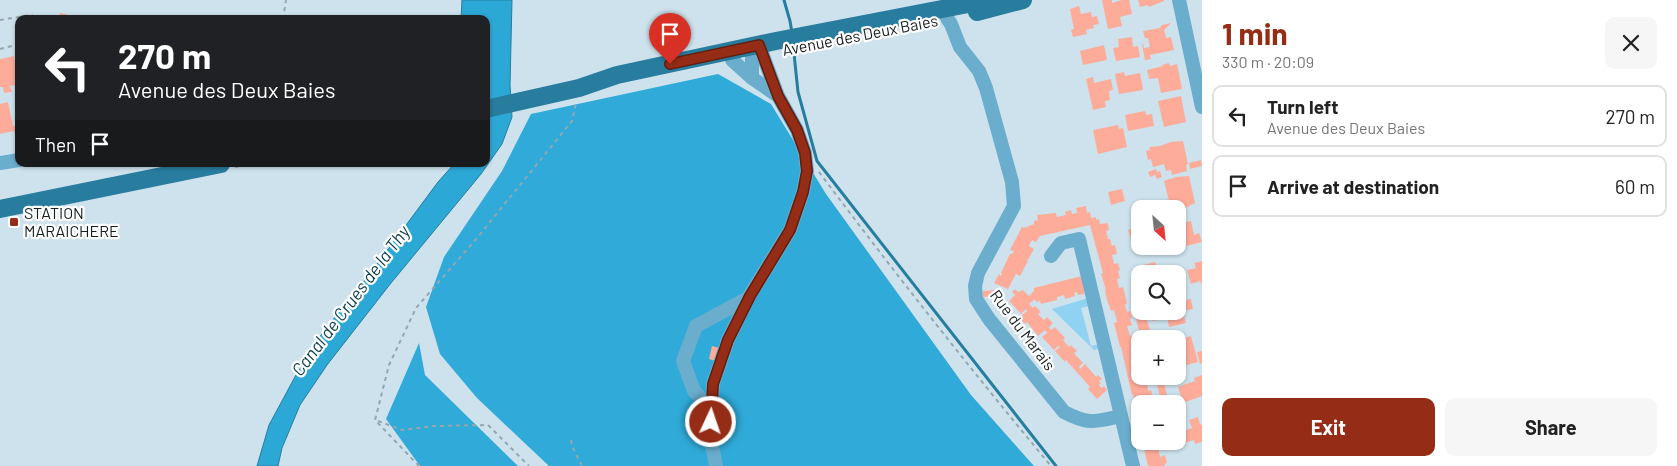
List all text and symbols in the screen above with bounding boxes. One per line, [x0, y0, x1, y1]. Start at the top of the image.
street label: Avenue des Deux Baies [780, 10, 939, 59]
pin [649, 13, 691, 64]
text: 1 min [1222, 15, 1288, 51]
button: close [1605, 17, 1657, 69]
icon: arrive [656, 20, 684, 48]
text: 270 m [118, 34, 211, 76]
icon: left [35, 35, 100, 100]
text: 330 m · 20:09 [1222, 52, 1314, 71]
text: Avenue des Deux Baies [118, 76, 335, 102]
text: Turn left [1267, 95, 1338, 118]
icon: left [1224, 102, 1252, 130]
text: 270 m [1606, 105, 1655, 128]
text: Avenue des Deux Baies [1267, 118, 1425, 137]
icon: arrive [86, 130, 114, 158]
text: Then [35, 133, 76, 156]
icon: arrive [1224, 172, 1252, 200]
text: Arrive at destination [1267, 175, 1439, 198]
text: 60 m [1615, 175, 1655, 198]
north arrow [1131, 200, 1186, 255]
map controls [1131, 200, 1186, 450]
place label: STATION MARAICHERE [24, 203, 119, 240]
marker: STATION MARAICHERE [8, 216, 20, 228]
water label: Canal de Crues de la Thy [286, 220, 415, 380]
button: search [1131, 265, 1186, 320]
street label: Rue du Marais [987, 286, 1060, 374]
button: + [1131, 330, 1186, 385]
position arrow [684, 395, 736, 447]
button: − [1131, 395, 1186, 450]
button: Exit [1222, 398, 1435, 456]
button: Share [1445, 398, 1657, 456]

